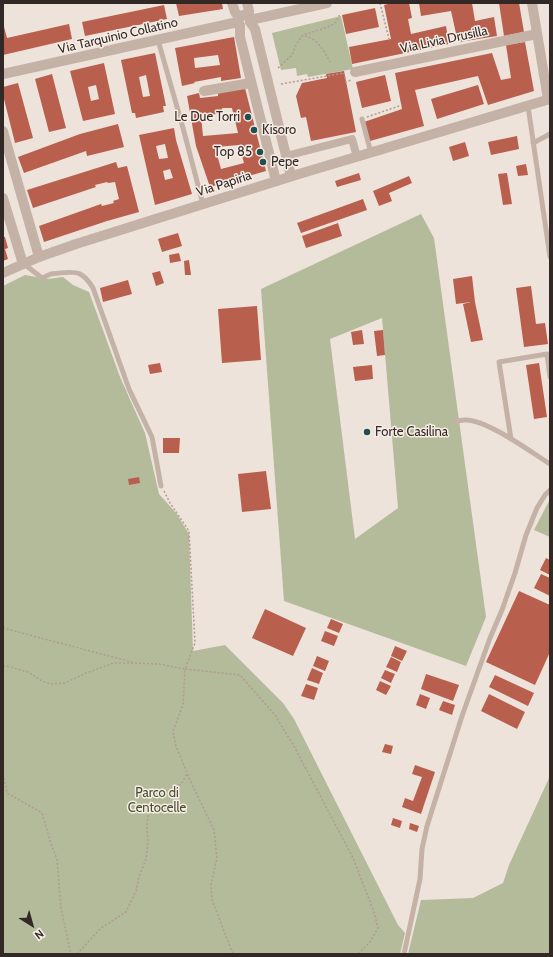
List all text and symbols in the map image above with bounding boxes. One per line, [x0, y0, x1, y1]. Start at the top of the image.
street label: Via Tarquinio Collatino [57, 15, 179, 57]
street label: Via Livia Drusilla [399, 23, 489, 57]
place label: Le Due Torri [174, 109, 240, 125]
marker: Le Due Torri [243, 112, 253, 122]
place label: Kisoro [262, 122, 296, 138]
marker: Kisoro [249, 125, 259, 135]
place label: Top 85 [214, 144, 252, 160]
marker: Top 85 [255, 147, 265, 157]
place label: Pepe [271, 154, 299, 170]
marker: Pepe [258, 157, 268, 167]
street label: Via Papiria [194, 168, 254, 200]
place label: Forte Casilina [375, 424, 448, 440]
marker: Forte Casilina [362, 427, 372, 437]
park label: Parco di Centocelle [128, 785, 186, 816]
north arrow [12, 905, 52, 945]
text: N [32, 927, 47, 943]

